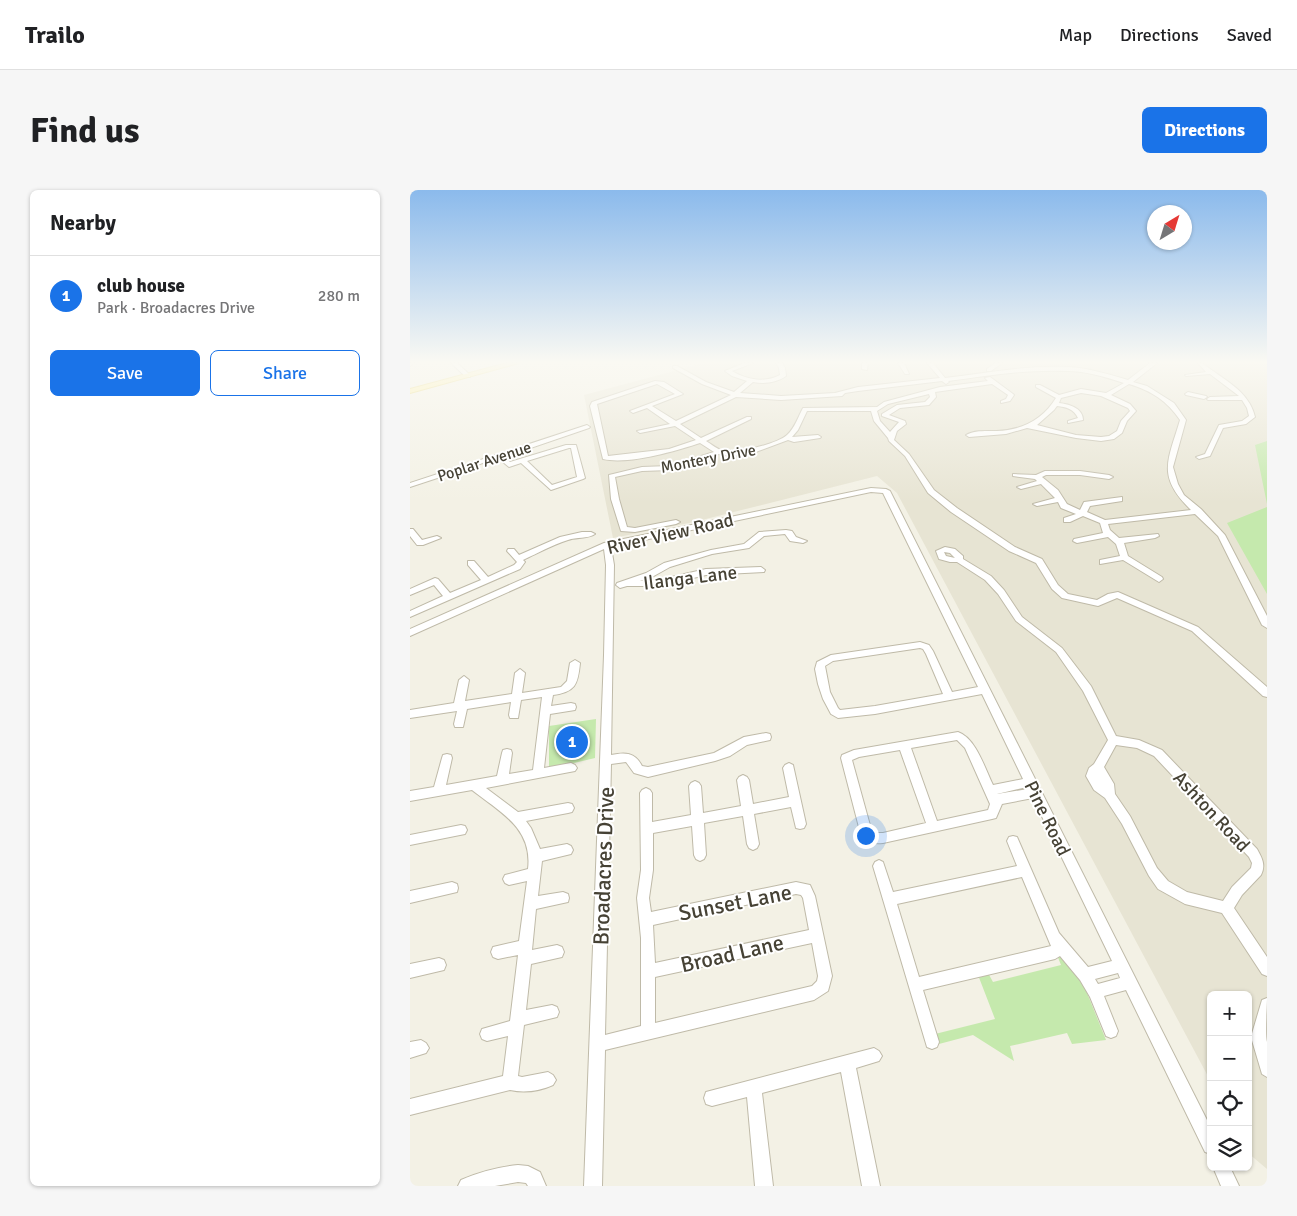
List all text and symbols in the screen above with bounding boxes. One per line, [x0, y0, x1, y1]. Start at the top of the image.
text: Trailo [25, 20, 85, 50]
text: Map [1059, 24, 1092, 46]
text: Directions [1120, 24, 1199, 46]
text: Saved [1227, 24, 1272, 46]
button: Directions [1142, 107, 1267, 153]
text: Find us [30, 109, 140, 152]
north arrow [1147, 205, 1192, 250]
text: Nearby [50, 210, 116, 236]
text: club house [97, 274, 185, 298]
text: 1 [62, 286, 70, 306]
text: 280 m [318, 286, 360, 306]
text: Park · Broadacres Drive [97, 298, 255, 318]
button: Save [50, 350, 200, 396]
button: Share [210, 350, 360, 396]
street label: Poplar Avenue [435, 437, 534, 487]
street label: Montery Drive [659, 440, 757, 478]
street label: River View Road [604, 508, 736, 560]
street label: Ilanga Lane [642, 560, 738, 596]
pin: 1 [556, 723, 588, 761]
street label: Ashton Road [1168, 766, 1255, 857]
street label: Pine Road [1019, 777, 1076, 860]
street label: Broadacres Drive [587, 786, 620, 946]
your location [853, 823, 879, 849]
street label: Sunset Lane [676, 878, 794, 927]
street label: Broad Lane [678, 929, 786, 978]
map controls [1207, 991, 1252, 1171]
button: + [1207, 991, 1252, 1036]
button: − [1207, 1036, 1252, 1081]
button: locate [1207, 1081, 1252, 1126]
button: layers [1207, 1126, 1252, 1171]

